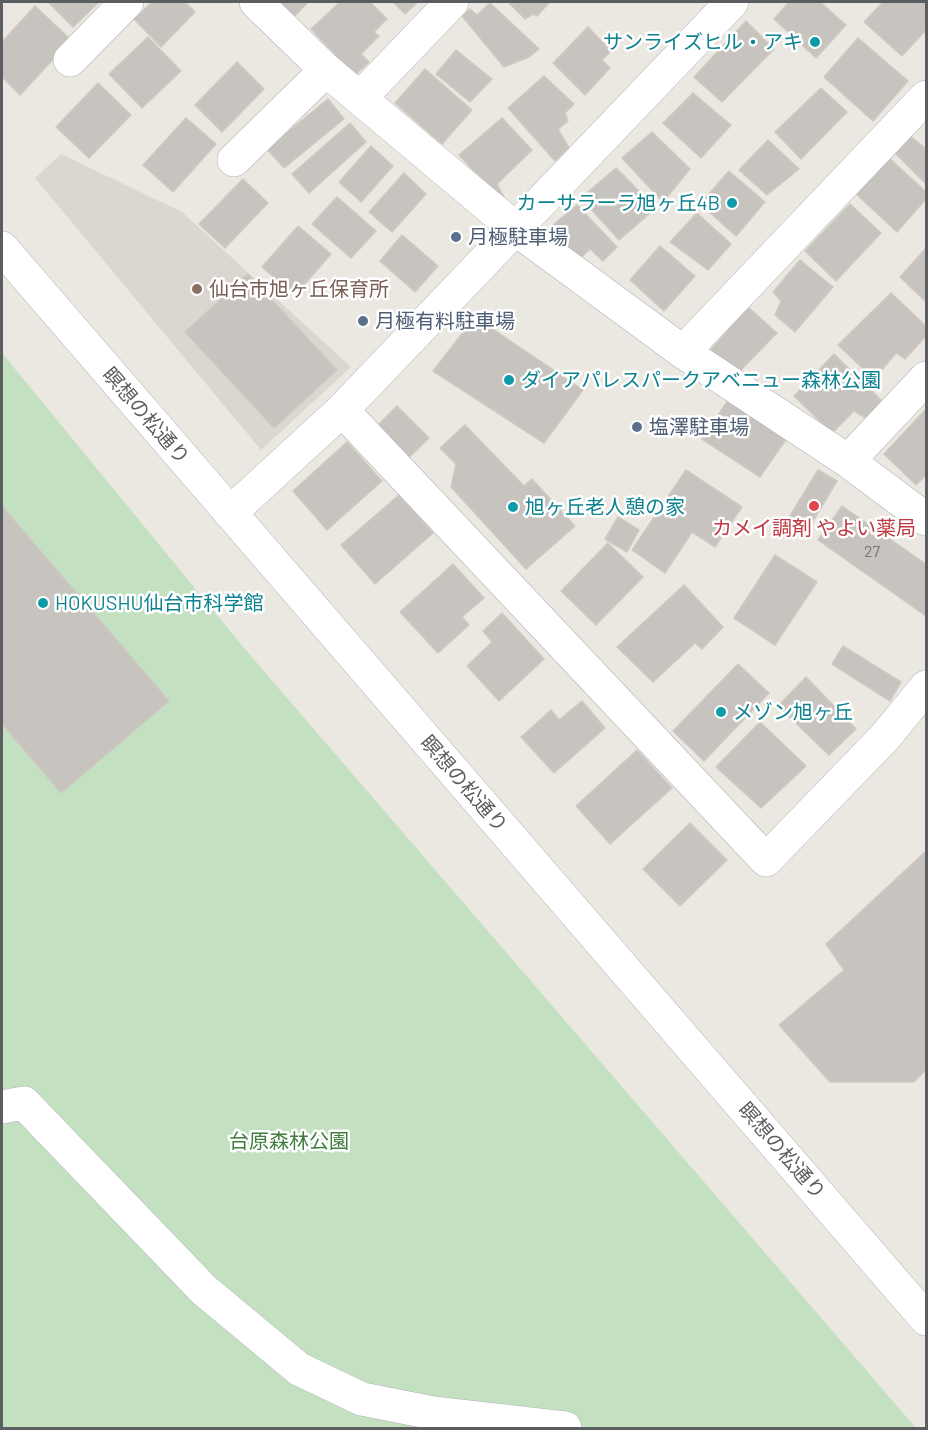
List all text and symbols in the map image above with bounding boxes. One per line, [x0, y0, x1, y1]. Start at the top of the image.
place label: サンライズヒル・アキ [603, 30, 803, 54]
marker: サンライズヒル・アキ [808, 35, 822, 49]
place label: カーサラーラ旭ヶ丘4B [516, 191, 720, 215]
marker: カーサラーラ旭ヶ丘4B [725, 196, 739, 210]
place label: 月極駐車場 [468, 225, 568, 249]
marker: 月極駐車場 [449, 230, 463, 244]
place label: 仙台市旭ヶ丘保育所 [209, 277, 389, 301]
marker: 仙台市旭ヶ丘保育所 [190, 282, 204, 296]
place label: 月極有料駐車場 [375, 309, 515, 333]
marker: 月極有料駐車場 [356, 314, 370, 328]
street label: 瞑想の松通り [98, 363, 194, 469]
place label: ダイアパレスパークアベニュー森林公園 [521, 368, 881, 392]
marker: ダイアパレスパークアベニュー森林公園 [502, 373, 516, 387]
place label: 塩澤駐車場 [649, 415, 749, 439]
marker: 塩澤駐車場 [630, 420, 644, 434]
place label: 旭ヶ丘老人憩の家 [525, 495, 685, 519]
marker: カメイ調剤 やよい薬局 [807, 499, 821, 513]
marker: 旭ヶ丘老人憩の家 [506, 500, 520, 514]
place label: カメイ調剤 やよい薬局 [712, 516, 916, 540]
house number: 27 [864, 542, 880, 562]
place label: HOKUSHU仙台市科学館 [55, 591, 263, 615]
marker: HOKUSHU仙台市科学館 [36, 596, 50, 610]
place label: メゾン旭ヶ丘 [733, 700, 853, 724]
marker: メゾン旭ヶ丘 [714, 705, 728, 719]
street label: 瞑想の松通り [416, 731, 512, 837]
street label: 瞑想の松通り [734, 1098, 830, 1204]
park label: 台原森林公園 [229, 1129, 349, 1153]

